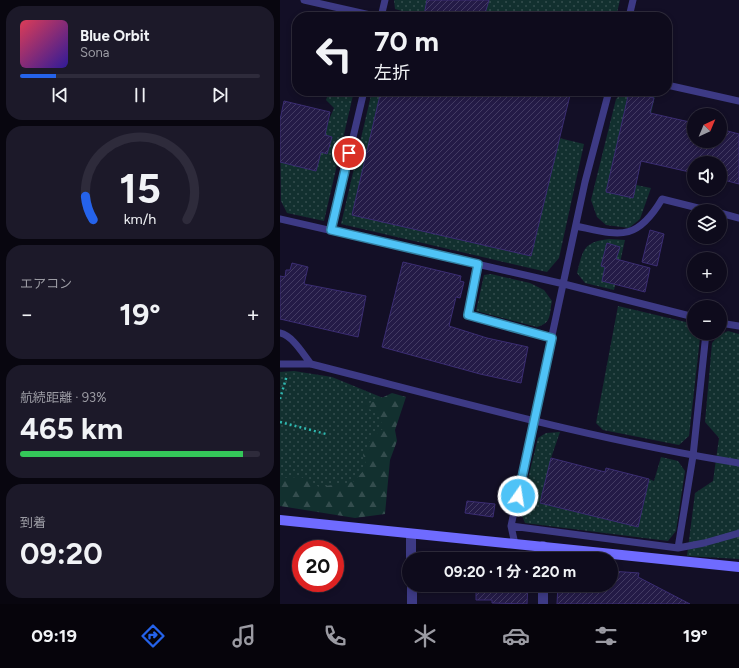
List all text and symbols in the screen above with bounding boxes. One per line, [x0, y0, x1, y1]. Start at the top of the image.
text: 70 m [374, 24, 439, 58]
text: Blue Orbit [80, 27, 150, 45]
icon: left [308, 28, 360, 80]
text: Sona [80, 45, 109, 60]
text: 左折 [374, 62, 410, 84]
icon: previous [49, 84, 71, 106]
icon: pause [129, 84, 151, 106]
icon: next [209, 84, 231, 106]
north arrow [687, 108, 727, 148]
map controls [687, 108, 727, 340]
pin [332, 136, 366, 170]
icon: arrive [338, 142, 360, 164]
button: sound [687, 156, 727, 196]
text: 15 [119, 163, 161, 213]
button: layers [687, 204, 727, 244]
text: km/h [124, 210, 156, 228]
button: + [687, 252, 727, 292]
text: エアコン [20, 276, 72, 291]
text: 19° [119, 296, 161, 333]
button: − [687, 300, 727, 340]
text: − [20, 301, 34, 328]
text: + [246, 301, 260, 328]
text: 航続距離 · 93% [20, 390, 106, 405]
text: 465 km [20, 410, 123, 447]
position arrow [497, 475, 539, 517]
text: 到着 [20, 515, 46, 530]
text: 09:20 [20, 535, 103, 572]
speed limit sign: 20 [292, 540, 344, 592]
text: 09:20 · 1 分 · 220 m [444, 563, 576, 581]
icon: directions [139, 622, 167, 650]
icon: music [230, 622, 258, 650]
icon: phone [321, 622, 349, 650]
icon: climate [411, 622, 439, 650]
icon: car [502, 622, 530, 650]
icon: filters [592, 622, 620, 650]
text: 09:19 [31, 625, 77, 647]
text: 19° [683, 625, 708, 647]

